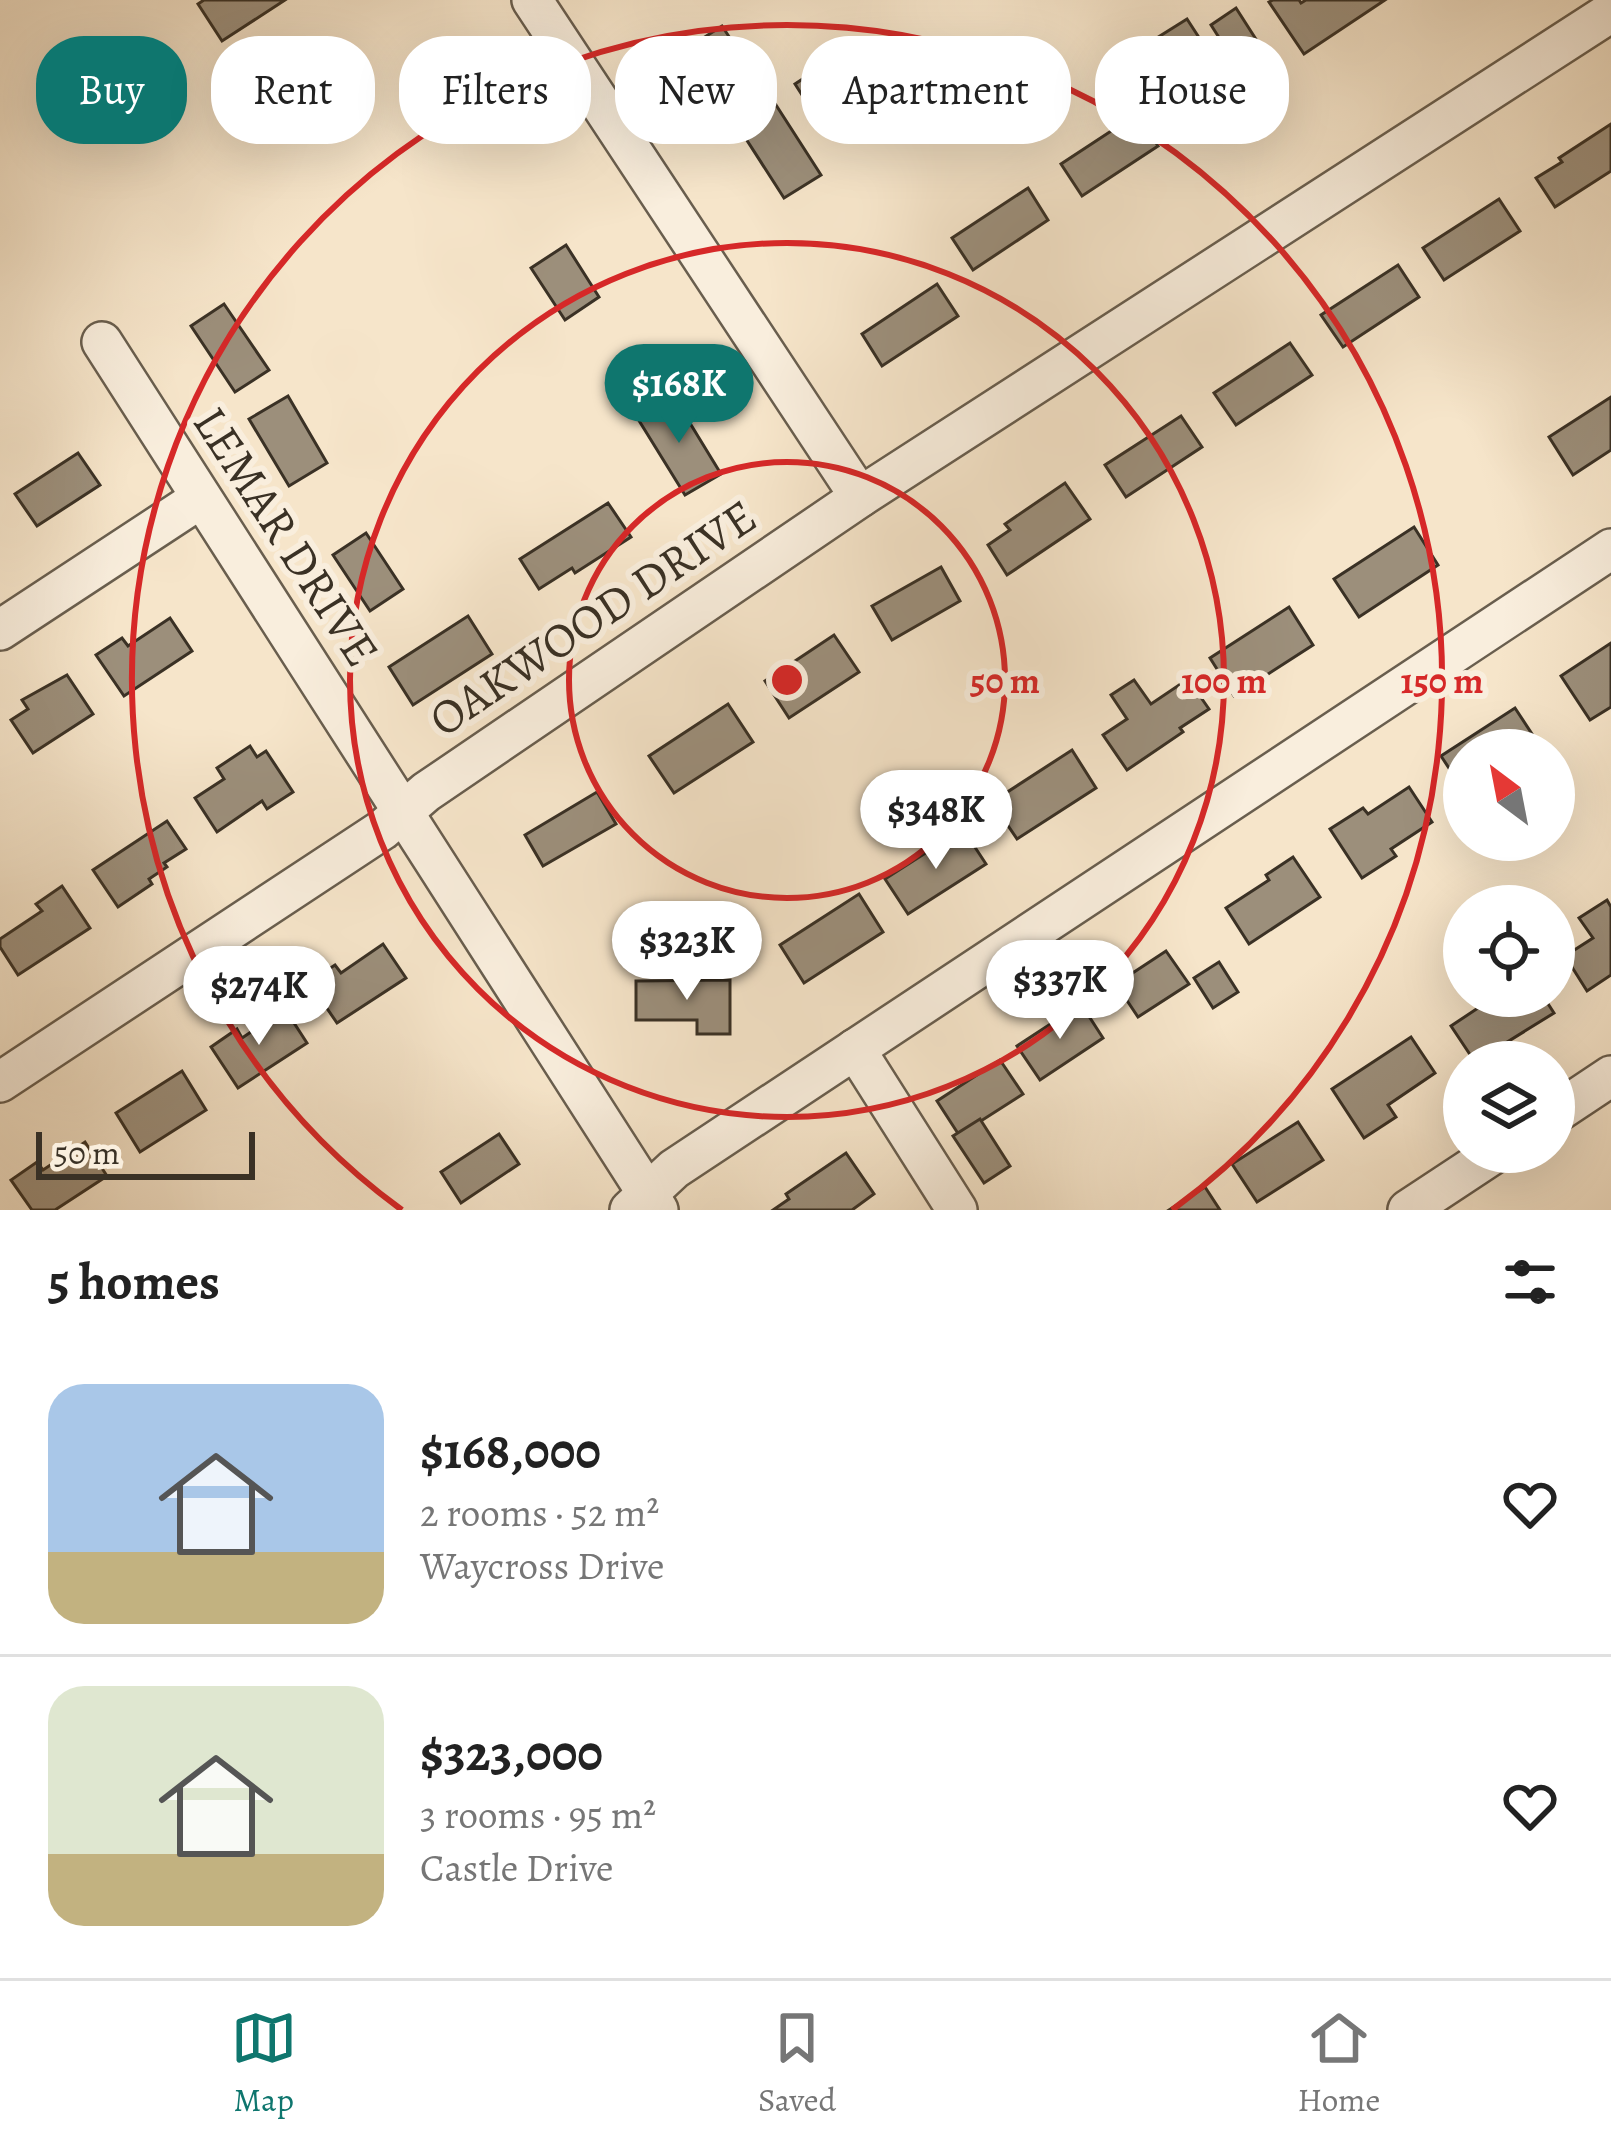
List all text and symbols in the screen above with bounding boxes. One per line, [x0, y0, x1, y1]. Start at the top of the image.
chip: Buy [36, 36, 187, 144]
chip: Rent [211, 36, 375, 144]
chip: Filters [399, 36, 591, 144]
chip: New [615, 36, 777, 144]
chip: Apartment [801, 36, 1071, 144]
chip: House [1095, 36, 1289, 144]
pin: $168K [595, 344, 763, 446]
text: $168K [632, 356, 726, 409]
street label: LEMAR DRIVE [178, 394, 395, 679]
street label: OAKWOOD DRIVE [416, 484, 769, 752]
text: 50 m [970, 656, 1040, 705]
text: 100 m [1181, 656, 1267, 705]
text: 150 m [1401, 656, 1483, 705]
centre of rings [766, 659, 808, 701]
north arrow [1443, 729, 1575, 861]
map controls [1443, 729, 1575, 1173]
pin: $348K [852, 770, 1020, 872]
text: $348K [887, 782, 985, 835]
button: locate [1443, 885, 1575, 1017]
pin: $323K [603, 901, 771, 1003]
text: $323K [639, 913, 735, 966]
pin: $337K [976, 940, 1144, 1042]
pin: $274K [175, 946, 343, 1048]
text: $337K [1013, 952, 1107, 1005]
text: $274K [210, 958, 308, 1011]
button: layers [1443, 1041, 1575, 1173]
scale bar [36, 1126, 255, 1179]
text: 50 m [54, 1130, 120, 1175]
text: 5 homes [48, 1247, 220, 1317]
icon: filters [1497, 1249, 1563, 1315]
text: $168,000 [420, 1416, 601, 1486]
icon: home [144, 1432, 288, 1576]
icon: heart [1497, 1471, 1563, 1537]
text: 2 rooms · 52 m² [420, 1486, 659, 1539]
text: Waycross Drive [420, 1539, 665, 1592]
text: $323,000 [420, 1718, 603, 1788]
icon: home [144, 1734, 288, 1878]
icon: heart [1497, 1773, 1563, 1839]
text: 3 rooms · 95 m² [420, 1788, 656, 1841]
text: Castle Drive [420, 1841, 613, 1894]
tab: Map [231, 2005, 297, 2122]
tab: Saved [758, 2005, 836, 2122]
tab: Home [1297, 2005, 1380, 2122]

